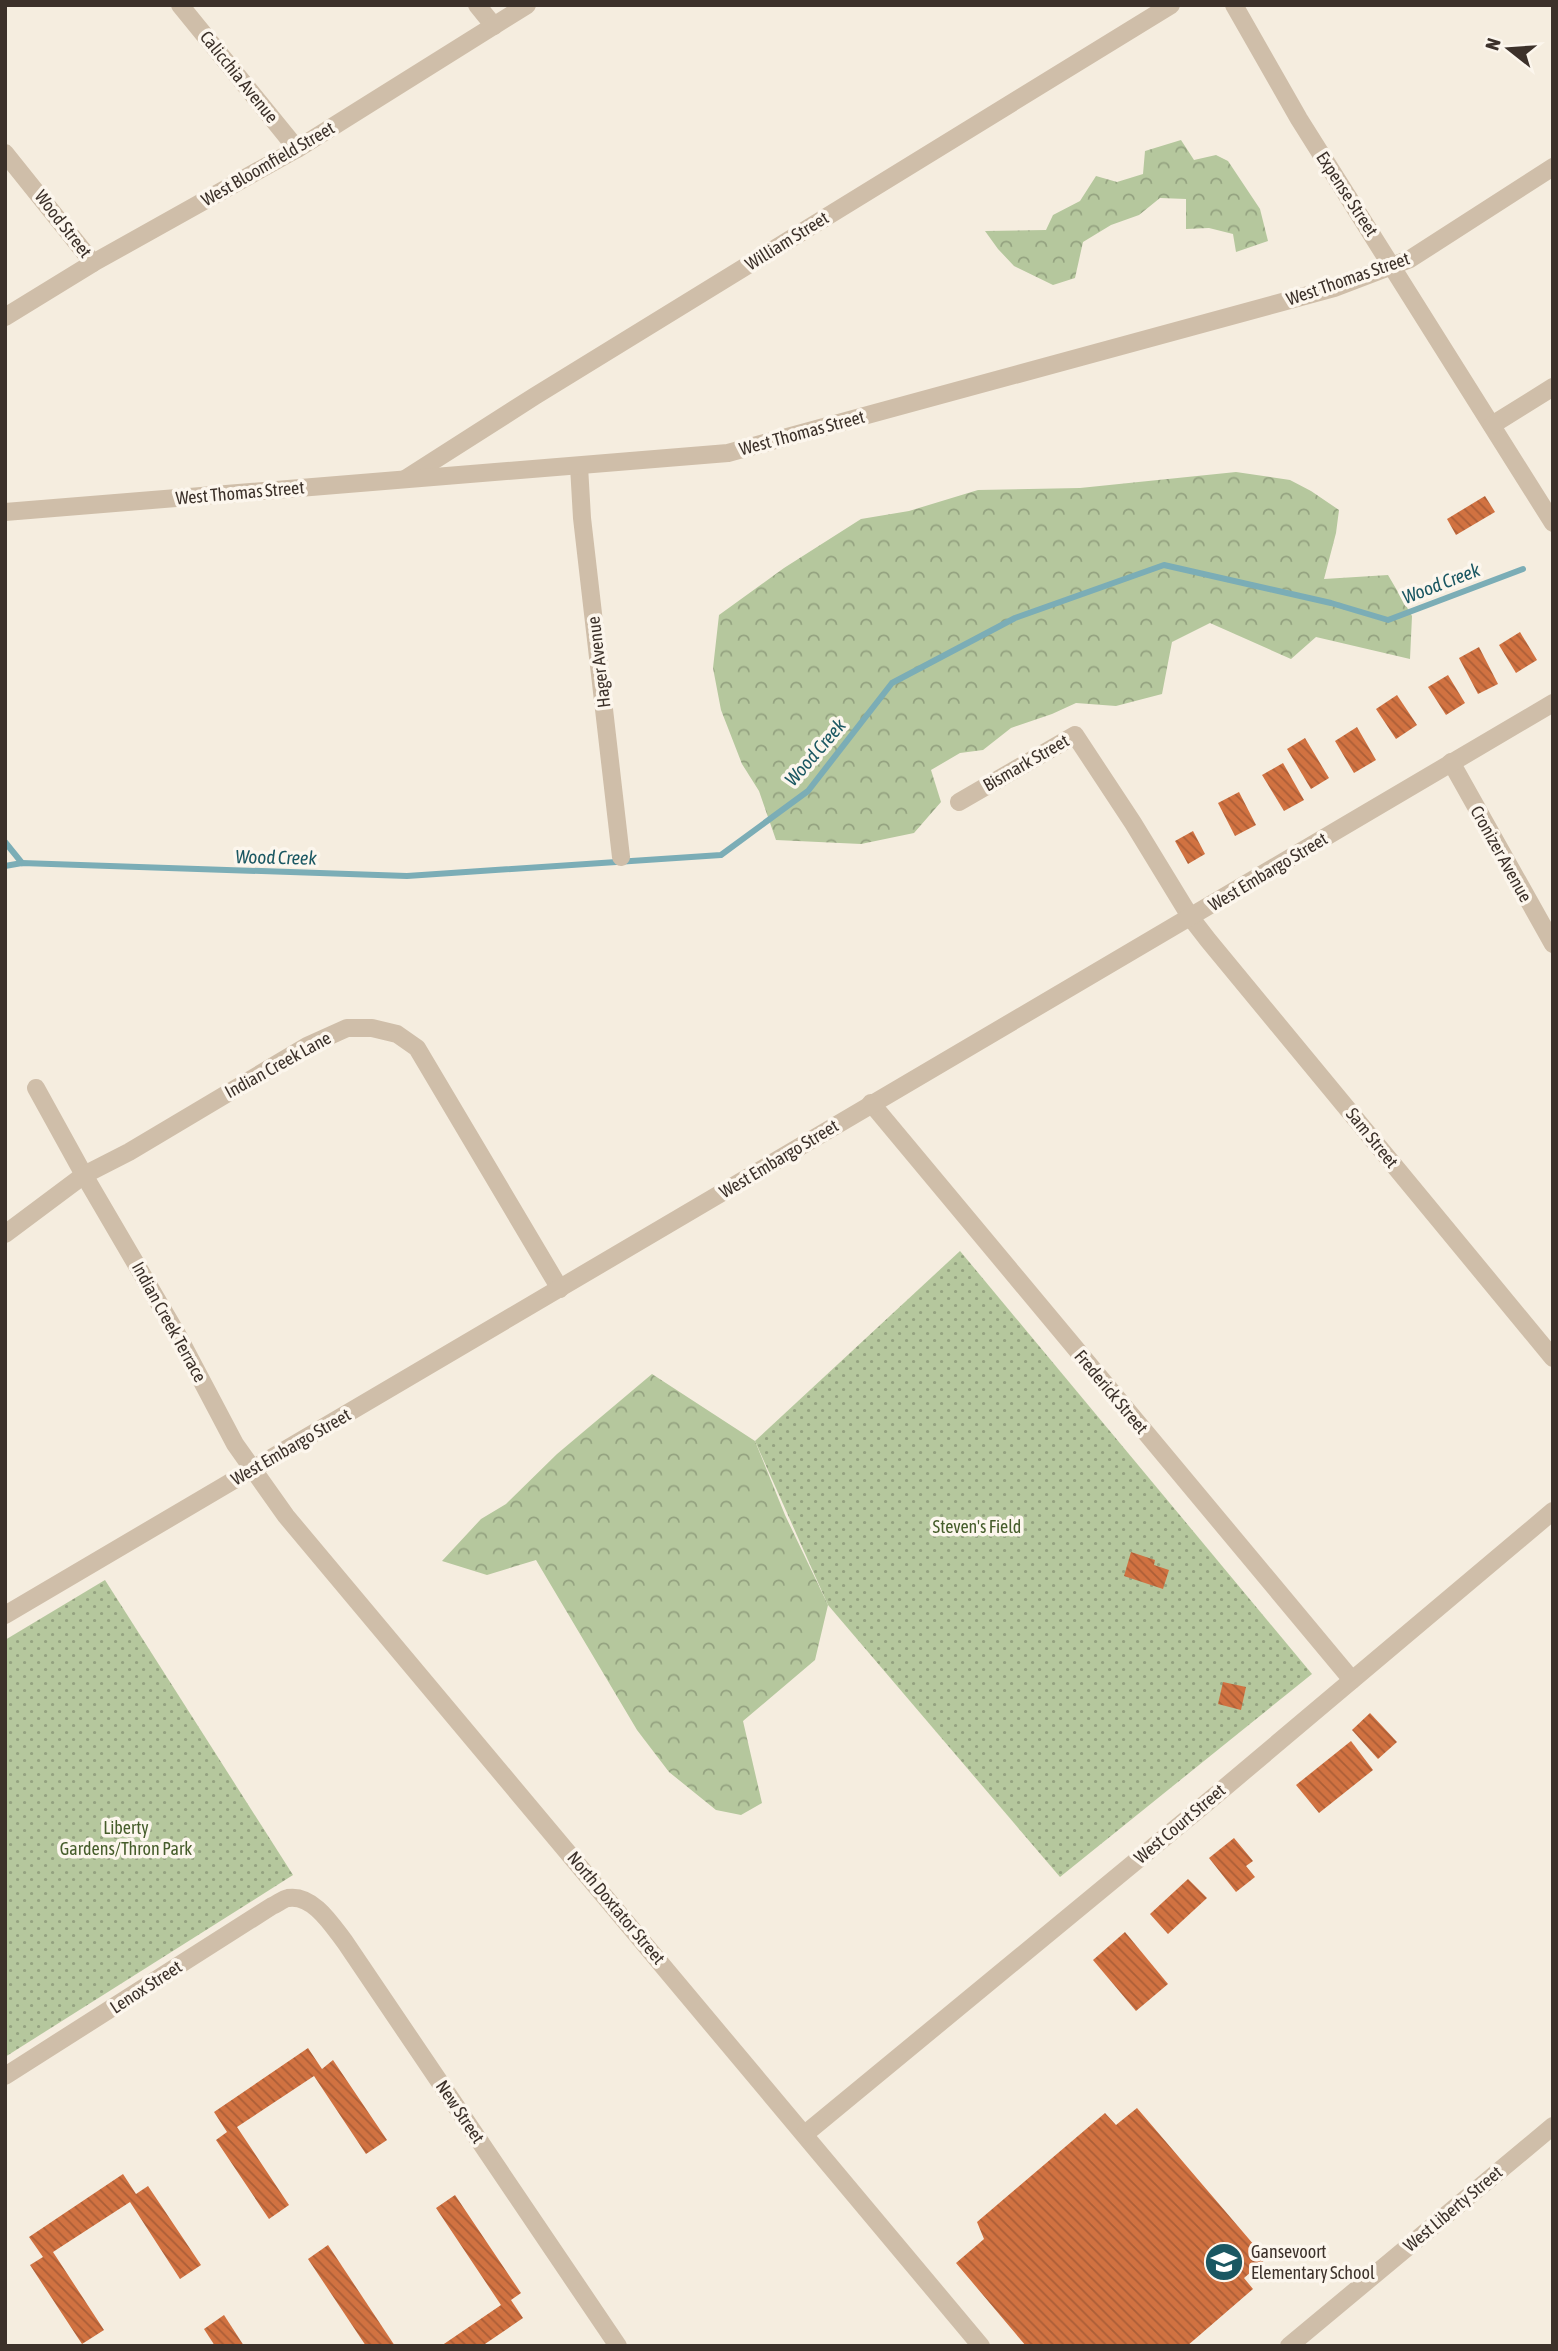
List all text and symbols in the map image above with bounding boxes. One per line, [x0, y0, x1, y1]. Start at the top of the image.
north arrow [1474, 14, 1544, 84]
street label: Calicchia Avenue [196, 26, 283, 127]
text: N [1481, 35, 1505, 53]
street label: West Bloomfield Street [198, 117, 338, 210]
street label: Expense Street [1312, 147, 1383, 240]
street label: Wood Street [31, 186, 96, 262]
street label: William Street [741, 207, 832, 274]
street label: West Thomas Street [1283, 248, 1412, 309]
street label: West Thomas Street [737, 406, 867, 459]
street label: West Thomas Street [175, 476, 305, 509]
water label: Wood Creek [1399, 558, 1484, 608]
street label: Hager Avenue [582, 615, 615, 709]
water label: Wood Creek [780, 714, 850, 790]
street label: Bismark Street [979, 730, 1072, 796]
street label: Cronizer Avenue [1466, 802, 1537, 906]
street label: West Embargo Street [1205, 828, 1331, 915]
water label: Wood Creek [235, 845, 318, 869]
street label: Indian Creek Lane [221, 1027, 334, 1102]
street label: Sam Street [1342, 1104, 1403, 1172]
street label: West Embargo Street [716, 1115, 842, 1202]
street label: Indian Creek Terrace [128, 1258, 211, 1385]
street label: Frederick Street [1070, 1345, 1153, 1438]
street label: West Embargo Street [227, 1404, 354, 1489]
park label: Steven's Field [933, 1516, 1021, 1537]
street label: West Court Street [1130, 1780, 1229, 1868]
park label: Liberty Gardens/Thron Park [60, 1817, 192, 1859]
street label: North Doxtator Street [563, 1847, 670, 1968]
street label: Lenox Street [106, 1956, 186, 2018]
street label: New Street [432, 2076, 489, 2147]
street label: West Liberty Street [1399, 2161, 1506, 2256]
school or university icon: Gansevoort Elementary School [1203, 2241, 1245, 2283]
place label: Gansevoort Elementary School [1251, 2241, 1375, 2283]

